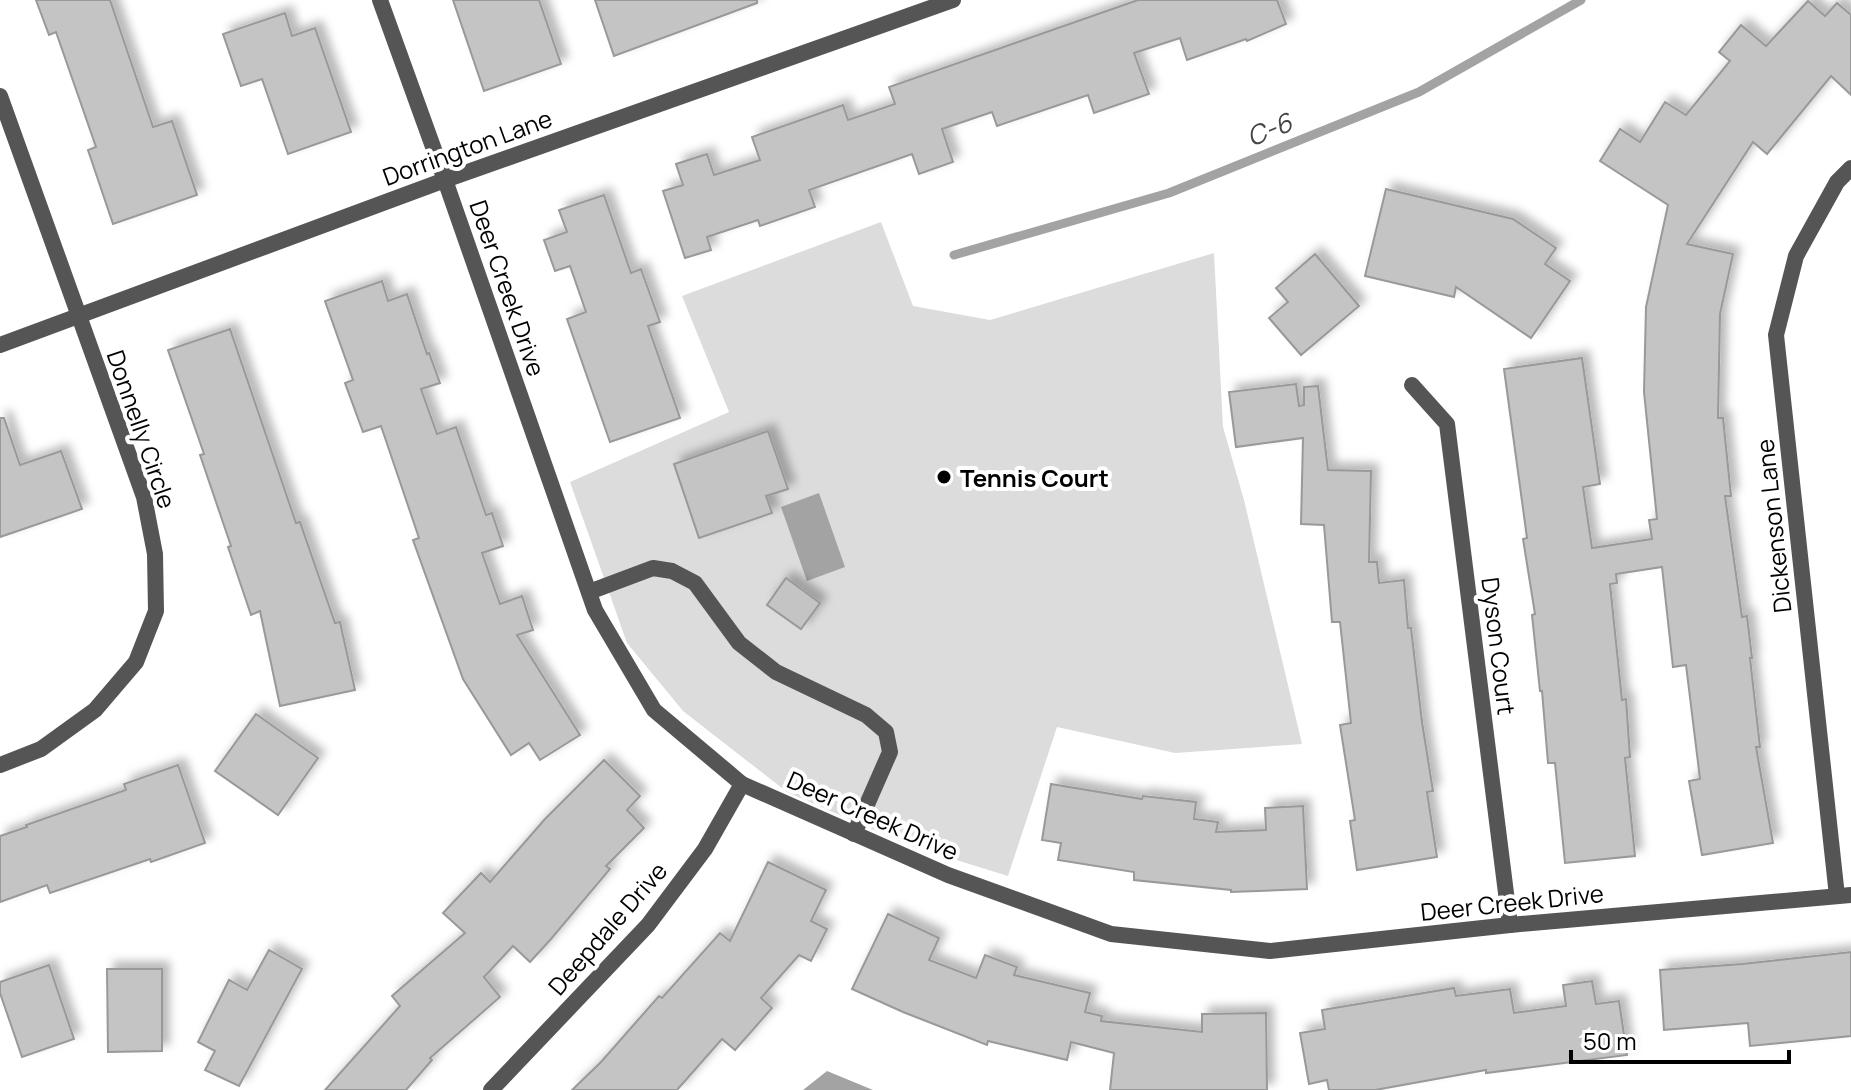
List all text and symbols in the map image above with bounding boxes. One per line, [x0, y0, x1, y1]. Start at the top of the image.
street label: Dorrington Lane [378, 101, 556, 193]
water label: C-6 [1241, 103, 1299, 154]
street label: Deer Creek Drive [462, 196, 554, 380]
street label: Donnelly Circle [100, 346, 184, 512]
street label: Dickenson Lane [1747, 438, 1799, 614]
place label: Tennis Court [960, 461, 1109, 494]
marker: Tennis Court [935, 468, 953, 486]
street label: Dyson Court [1474, 575, 1524, 717]
street label: Deer Creek Drive [782, 762, 964, 868]
street label: Deepdale Drive [540, 854, 674, 1002]
street label: Deer Creek Drive [1419, 876, 1605, 928]
scale bar [1571, 1014, 1789, 1064]
text: 50 m [1583, 1024, 1637, 1057]

